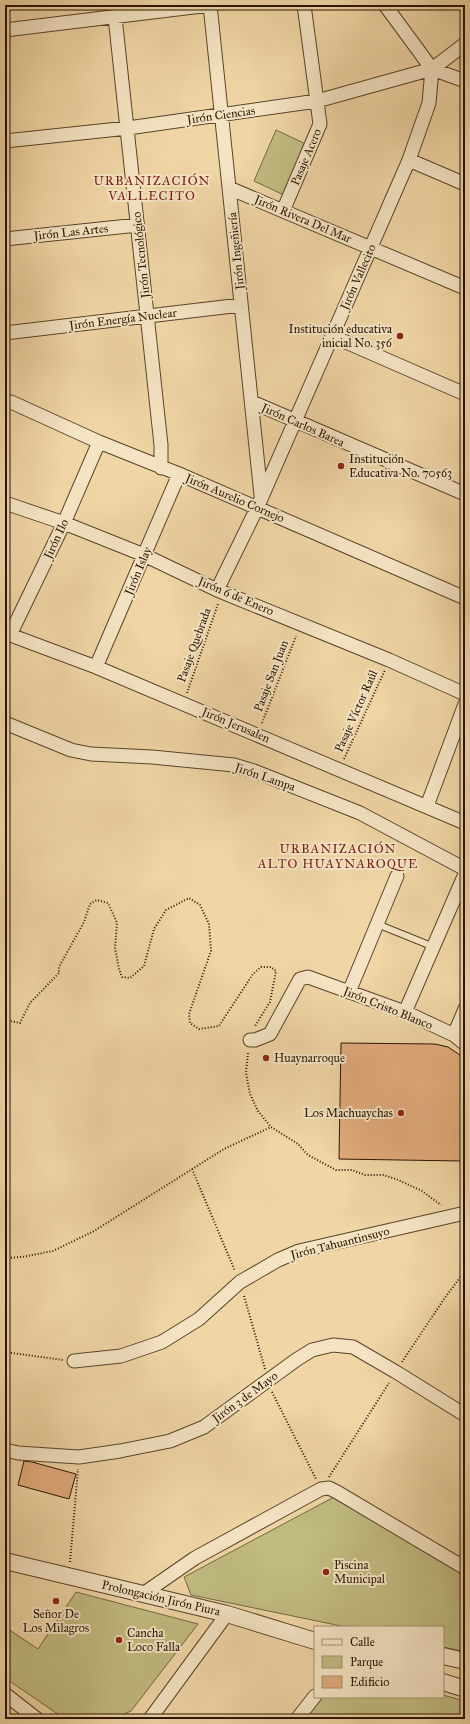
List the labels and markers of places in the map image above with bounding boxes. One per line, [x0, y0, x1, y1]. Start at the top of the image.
place label: Institución educativa inicial No. 356 [289, 322, 393, 350]
marker: Institución educativa inicial No. 356 [395, 331, 405, 341]
place label: Institución Educativa No. 70563 [349, 452, 452, 480]
marker: Institución Educativa No. 70563 [336, 461, 346, 471]
place label: Huaynarroque [274, 1051, 345, 1066]
marker: Huaynarroque [261, 1053, 271, 1063]
place label: Los Machuaychas [304, 1106, 393, 1120]
marker: Los Machuaychas [396, 1108, 406, 1118]
place label: Piscina Municipal [334, 1558, 386, 1586]
marker: Piscina Municipal [321, 1567, 331, 1577]
marker: Señor De Los Milagros [51, 1596, 61, 1606]
place label: Señor De Los Milagros [23, 1607, 89, 1636]
place label: Cancha Loco Falla [127, 1626, 181, 1654]
marker: Cancha Loco Falla [114, 1635, 124, 1645]

